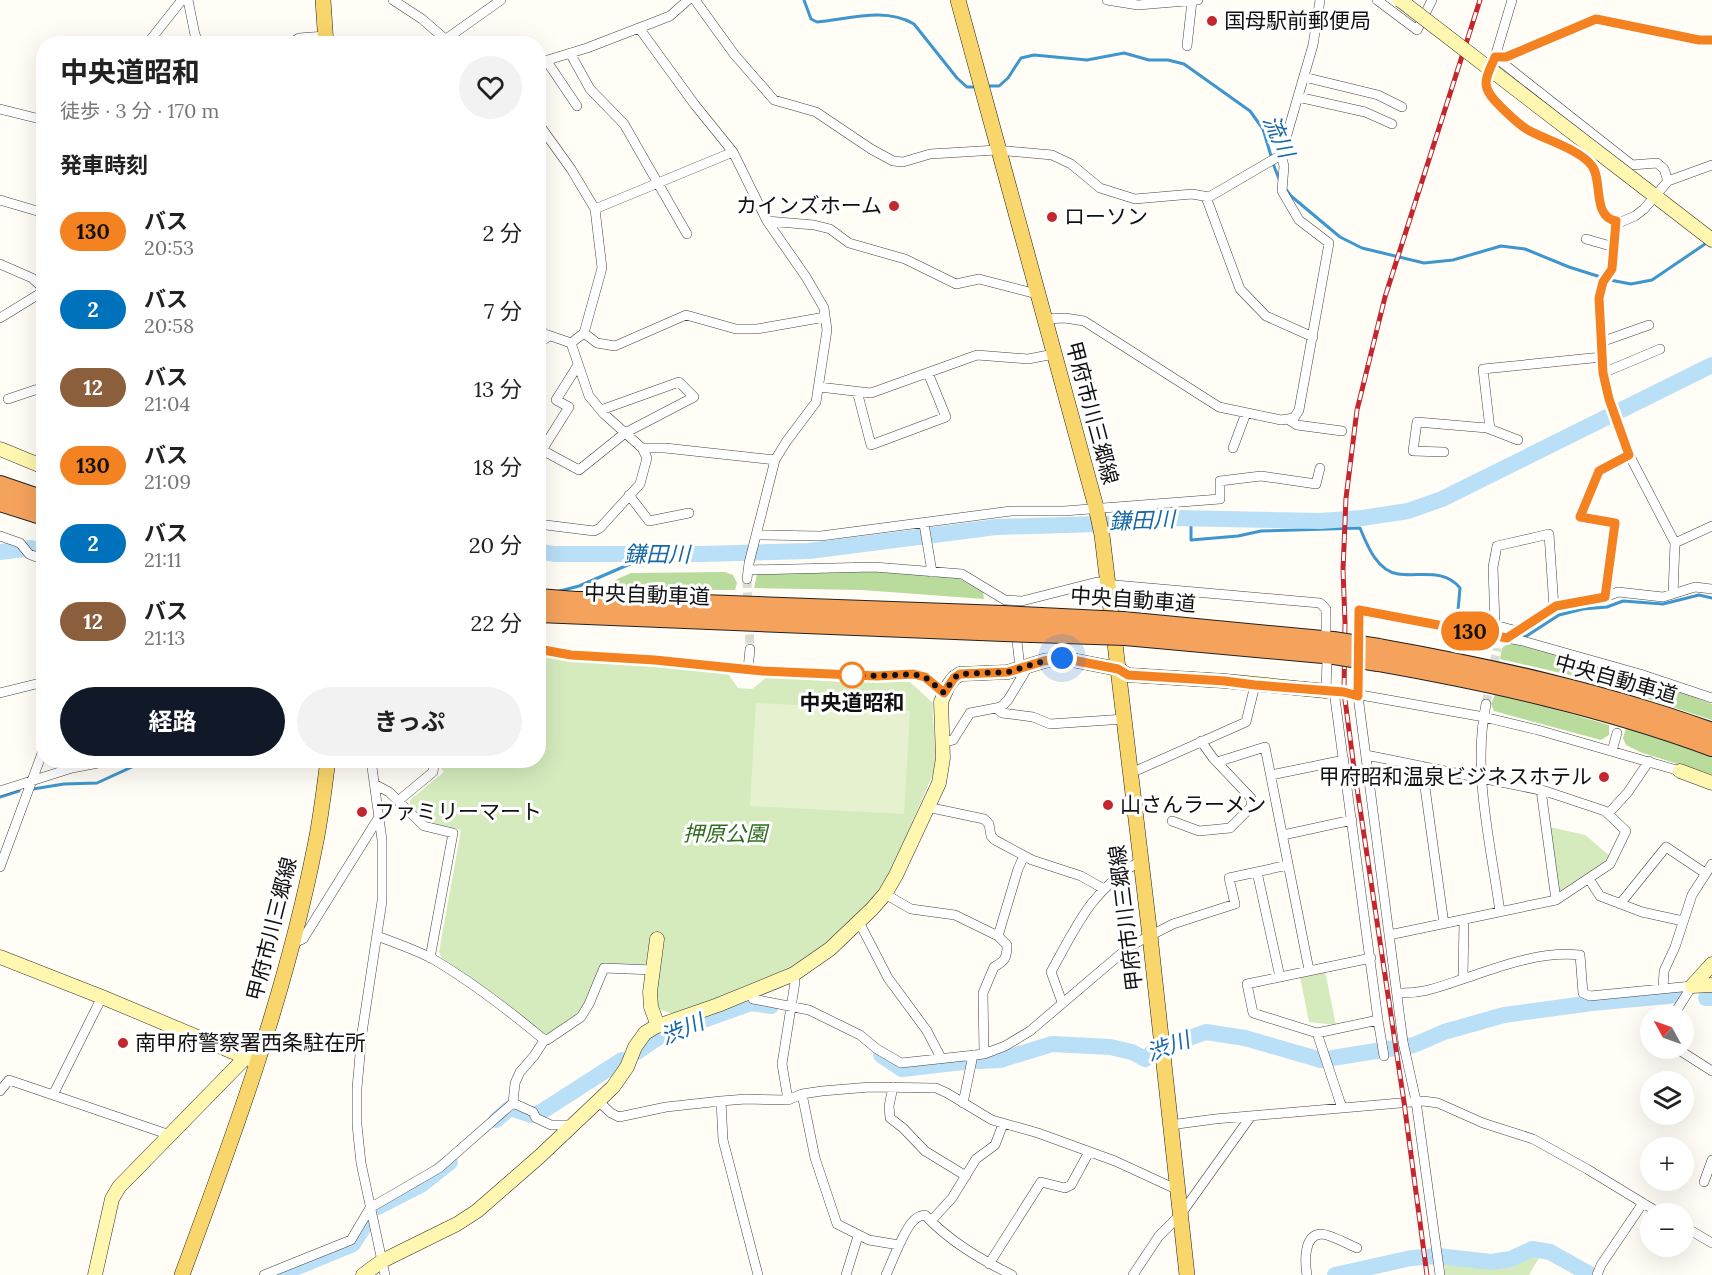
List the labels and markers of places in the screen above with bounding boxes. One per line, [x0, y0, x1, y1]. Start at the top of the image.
place label: 国母駅前郵便局 [1224, 7, 1371, 34]
marker: 国母駅前郵便局 [1205, 14, 1219, 28]
place label: カインズホーム [736, 192, 882, 219]
marker: カインズホーム [887, 199, 901, 213]
place label: ローソン [1064, 203, 1148, 230]
marker: ローソン [1045, 210, 1059, 224]
marker: 中央道昭和 [839, 662, 865, 688]
place label: 中央道昭和 [800, 689, 905, 716]
place label: 甲府昭和温泉ビジネスホテル [1319, 763, 1592, 790]
marker: 甲府昭和温泉ビジネスホテル [1597, 770, 1611, 784]
place label: 山さんラーメン [1120, 791, 1266, 818]
place label: ファミリーマート [374, 798, 542, 825]
marker: 山さんラーメン [1101, 798, 1115, 812]
marker: ファミリーマート [355, 805, 369, 819]
place label: 南甲府警察署西条駐在所 [135, 1029, 366, 1056]
marker: 南甲府警察署西条駐在所 [116, 1036, 130, 1050]

